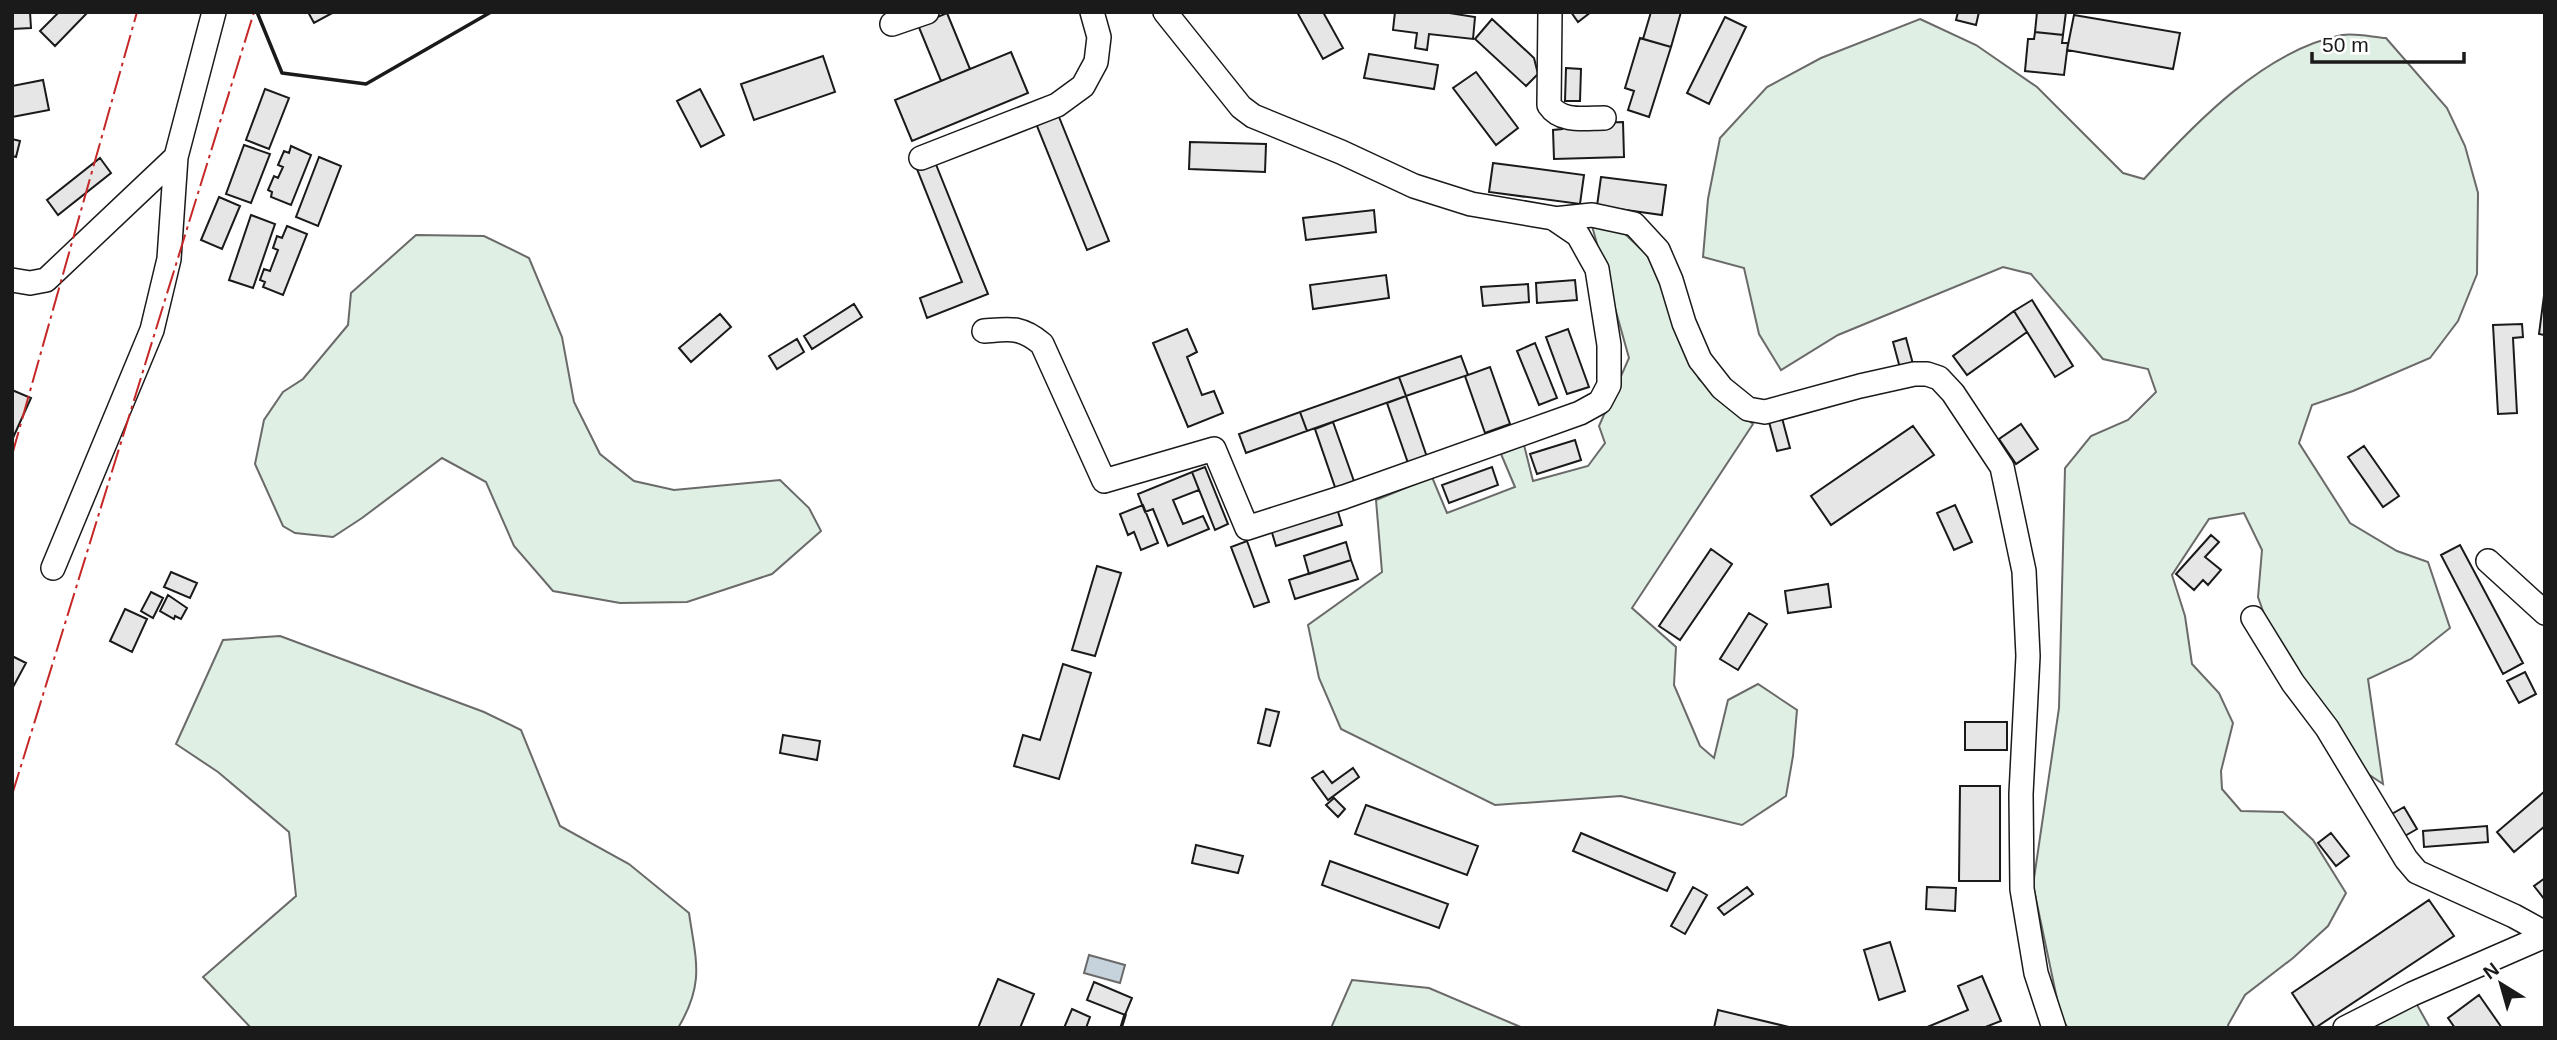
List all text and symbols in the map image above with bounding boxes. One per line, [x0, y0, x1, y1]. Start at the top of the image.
scale bar [2312, 21, 2464, 65]
text: 50 m [2322, 33, 2369, 56]
north arrow [2466, 949, 2536, 1019]
text: N [2479, 958, 2503, 983]

